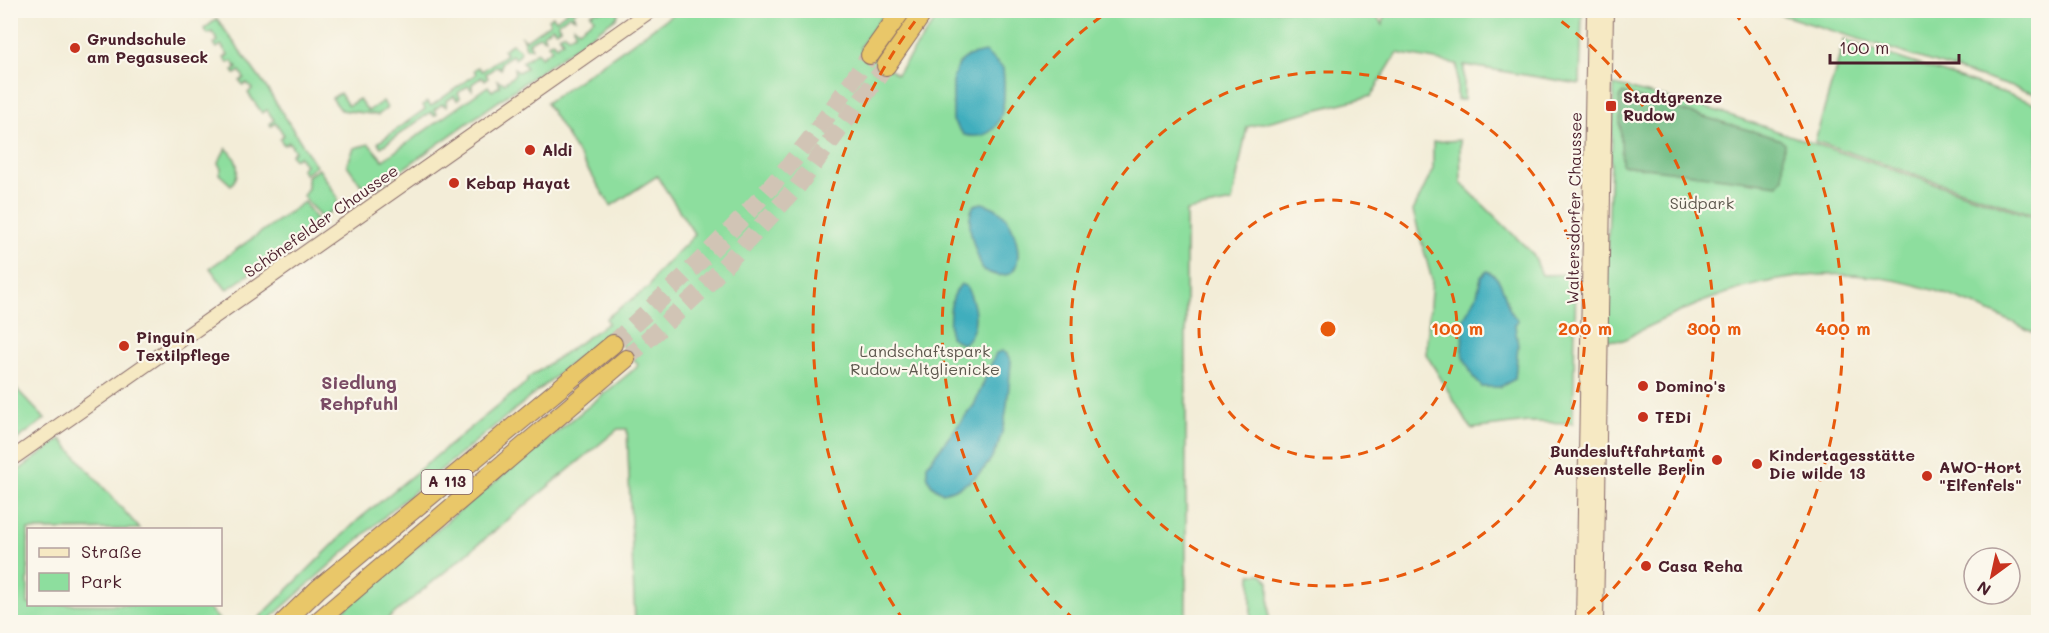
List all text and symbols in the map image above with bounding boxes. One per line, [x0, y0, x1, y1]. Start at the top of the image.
scale bar [1830, 27, 1959, 65]
place label: Grundschule am Pegasuseck [87, 28, 208, 67]
text: 100 m [1839, 35, 1889, 59]
marker: Grundschule am Pegasuseck [68, 41, 82, 55]
place label: Stadtgrenze Rudow [1623, 86, 1722, 125]
marker: Stadtgrenze Rudow [1604, 99, 1618, 113]
street label: Waltersdorfer Chaussee [1561, 112, 1586, 304]
place label: Aldi [542, 139, 573, 160]
marker: Aldi [523, 143, 537, 157]
street label: Schönefelder Chaussee [240, 159, 402, 282]
place label: Kebap Hayat [466, 172, 570, 193]
marker: Kebap Hayat [447, 176, 461, 190]
park label: Südpark [1670, 192, 1734, 213]
text: 100 m [1431, 316, 1483, 340]
text: 200 m [1558, 316, 1612, 340]
text: 300 m [1687, 316, 1741, 340]
text: 400 m [1815, 316, 1871, 340]
centre of rings [1318, 319, 1338, 339]
place label: Pinguin Textilpflege [136, 326, 230, 365]
marker: Pinguin Textilpflege [117, 339, 131, 353]
park label: Landschaftspark Rudow-Altglienicke [850, 340, 1000, 379]
district label: Siedlung Rehpfuhl [320, 370, 398, 415]
place label: Domino's [1655, 375, 1726, 396]
marker: Domino's [1636, 379, 1650, 393]
place label: TEDi [1655, 406, 1692, 427]
marker: TEDi [1636, 410, 1650, 424]
place label: Bundesluftfahrtamt Aussenstelle Berlin [1550, 440, 1705, 479]
place label: Kindertagesstätte Die wilde 13 [1769, 444, 1915, 483]
marker: Bundesluftfahrtamt Aussenstelle Berlin [1710, 453, 1724, 467]
place label: AWO-Hort "Elfenfels" [1939, 456, 2022, 495]
marker: Kindertagesstätte Die wilde 13 [1750, 457, 1764, 471]
marker: AWO-Hort "Elfenfels" [1920, 469, 1934, 483]
road number: A 113 [422, 470, 472, 494]
legend [27, 528, 222, 606]
text: Straße [81, 539, 142, 563]
north arrow [1962, 546, 2022, 606]
place label: Casa Reha [1658, 555, 1743, 576]
marker: Casa Reha [1639, 559, 1653, 573]
text: Park [81, 569, 122, 593]
text: N [1973, 577, 1994, 601]

